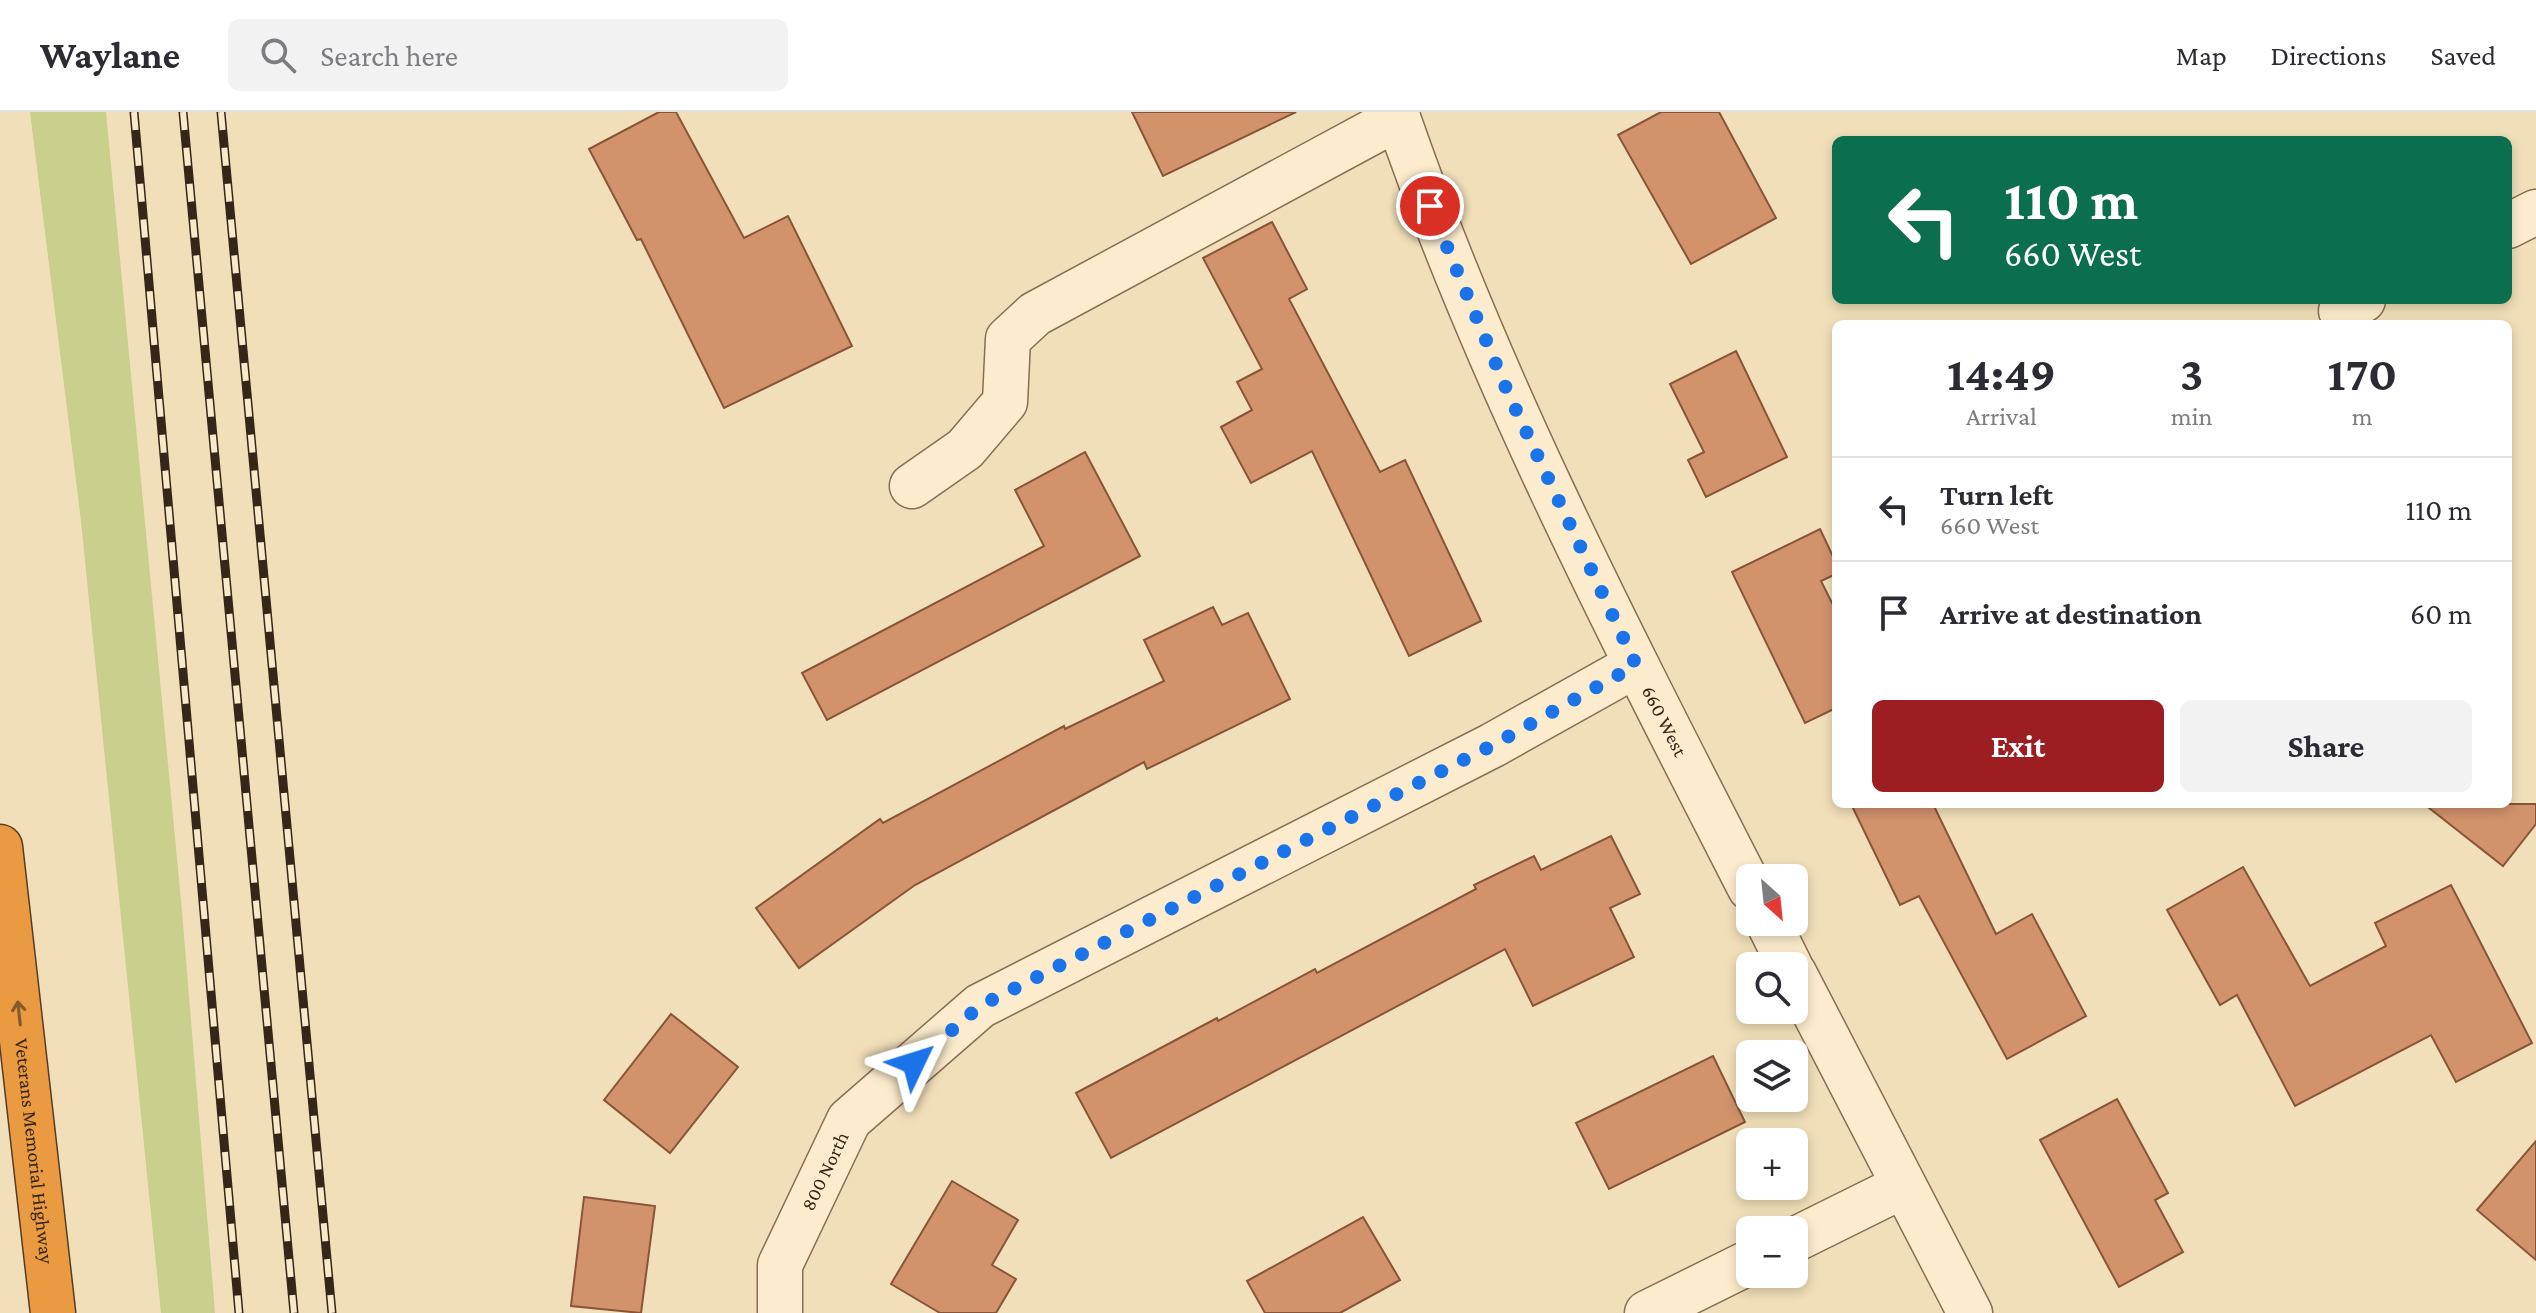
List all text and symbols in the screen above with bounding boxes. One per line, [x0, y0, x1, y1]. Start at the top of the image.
search box [228, 19, 788, 91]
icon: search [256, 33, 300, 77]
text: Waylane [40, 34, 180, 76]
text: Search here [320, 39, 458, 72]
text: Map [2176, 40, 2227, 71]
text: Directions [2271, 40, 2386, 71]
text: Saved [2430, 40, 2496, 71]
icon: left [1872, 168, 1976, 272]
text: 110 m [2004, 169, 2138, 231]
pin [1396, 172, 1464, 240]
icon: arrive [1408, 184, 1452, 228]
text: 660 West [2004, 234, 2141, 274]
text: 14:49 [1947, 347, 2056, 400]
text: 3 [2180, 347, 2203, 400]
text: 170 [2327, 347, 2397, 400]
text: Arrival [1966, 402, 2037, 431]
text: min [2171, 402, 2213, 431]
text: m [2352, 402, 2373, 431]
text: Turn left [1940, 478, 2053, 511]
icon: left [1872, 487, 1916, 531]
text: 110 m [2405, 493, 2472, 526]
text: 660 West [1940, 511, 2039, 540]
icon: arrive [1872, 591, 1916, 635]
text: Arrive at destination [1940, 597, 2202, 630]
text: 60 m [2410, 597, 2472, 630]
street label: 660 West [1638, 682, 1692, 760]
button: Exit [1872, 700, 2164, 792]
button: Share [2180, 700, 2472, 792]
north arrow [1736, 864, 1808, 936]
map controls [1736, 864, 1808, 1288]
button: search [1736, 952, 1808, 1024]
one-way arrow [11, 1000, 26, 1027]
position arrow [872, 1021, 956, 1105]
street label: Veterans Memorial Highway [11, 1037, 58, 1266]
button: layers [1736, 1040, 1808, 1112]
street label: 800 North [797, 1128, 853, 1214]
button: + [1736, 1128, 1808, 1200]
button: − [1736, 1216, 1808, 1288]

